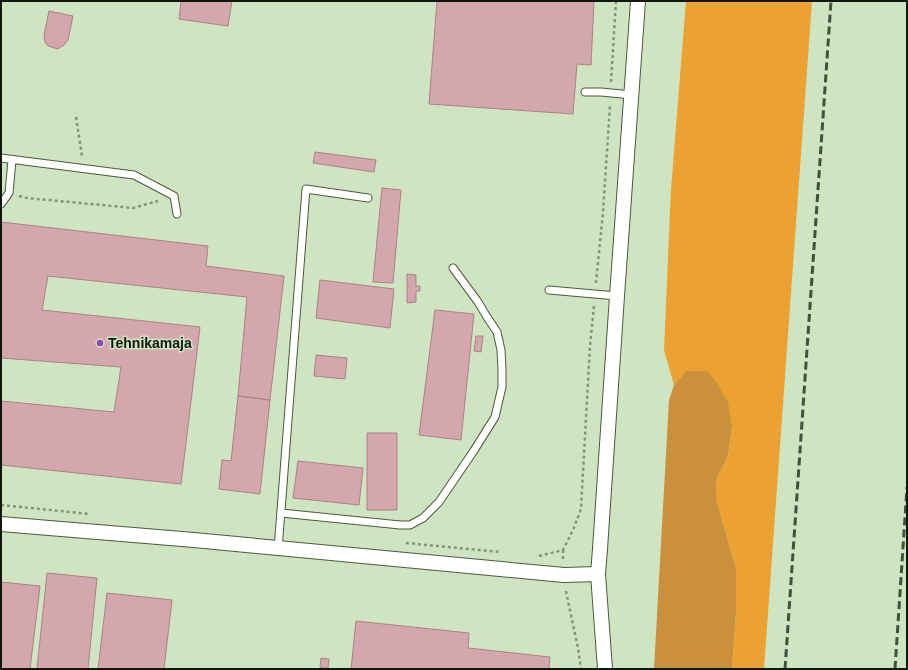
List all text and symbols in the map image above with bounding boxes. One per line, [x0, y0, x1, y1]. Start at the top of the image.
place label: Tehnikamaja [108, 335, 192, 351]
marker: Tehnikamaja [95, 338, 105, 348]

